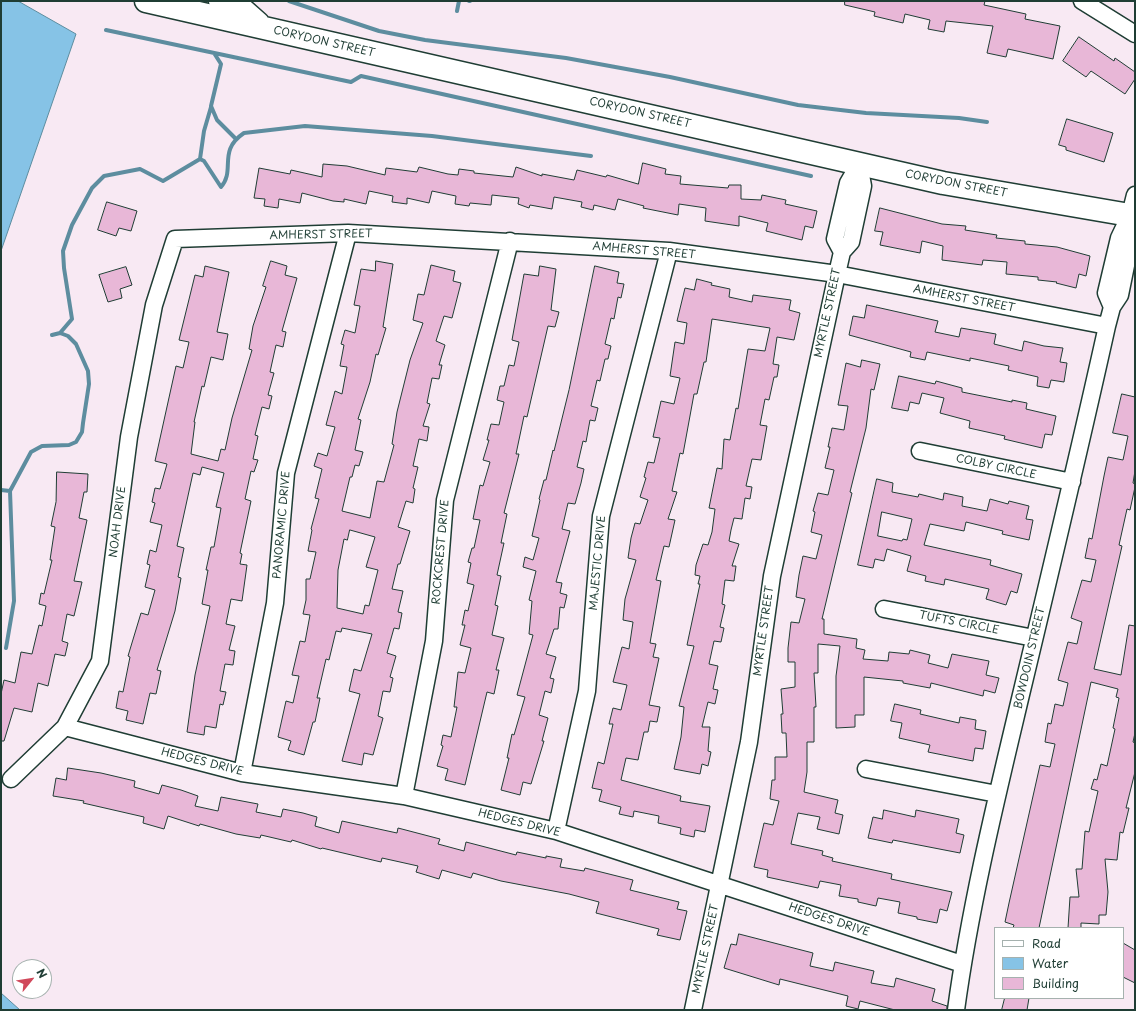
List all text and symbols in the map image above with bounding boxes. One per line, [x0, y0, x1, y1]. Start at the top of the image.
street label: CORYDON STREET [272, 24, 376, 60]
street label: CORYDON STREET [588, 95, 692, 131]
street label: CORYDON STREET [904, 168, 1008, 200]
street label: AMHERST STREET [269, 228, 373, 242]
street label: AMHERST STREET [592, 240, 696, 262]
street label: MYRTLE STREET [812, 267, 844, 359]
street label: AMHERST STREET [912, 283, 1016, 315]
street label: COLBY CIRCLE [954, 452, 1038, 482]
street label: PANORAMIC DRIVE [271, 471, 293, 579]
street label: NOAH DRIVE [107, 486, 129, 558]
street label: ROCKCREST DRIVE [430, 499, 452, 605]
street label: MAJESTIC DRIVE [587, 515, 609, 611]
street label: MYRTLE STREET [751, 585, 777, 677]
street label: BOWDOIN STREET [1012, 606, 1048, 710]
street label: TUFTS CIRCLE [918, 609, 1000, 637]
street label: HEDGES DRIVE [160, 745, 244, 779]
street label: HEDGES DRIVE [477, 806, 561, 840]
street label: HEDGES DRIVE [787, 901, 871, 939]
street label: MYRTLE STREET [690, 903, 722, 995]
legend [994, 927, 1124, 999]
text: Road [1032, 934, 1061, 952]
text: Water [1032, 954, 1068, 972]
north arrow [12, 959, 52, 999]
text: N [32, 965, 52, 981]
text: Building [1032, 974, 1079, 992]

